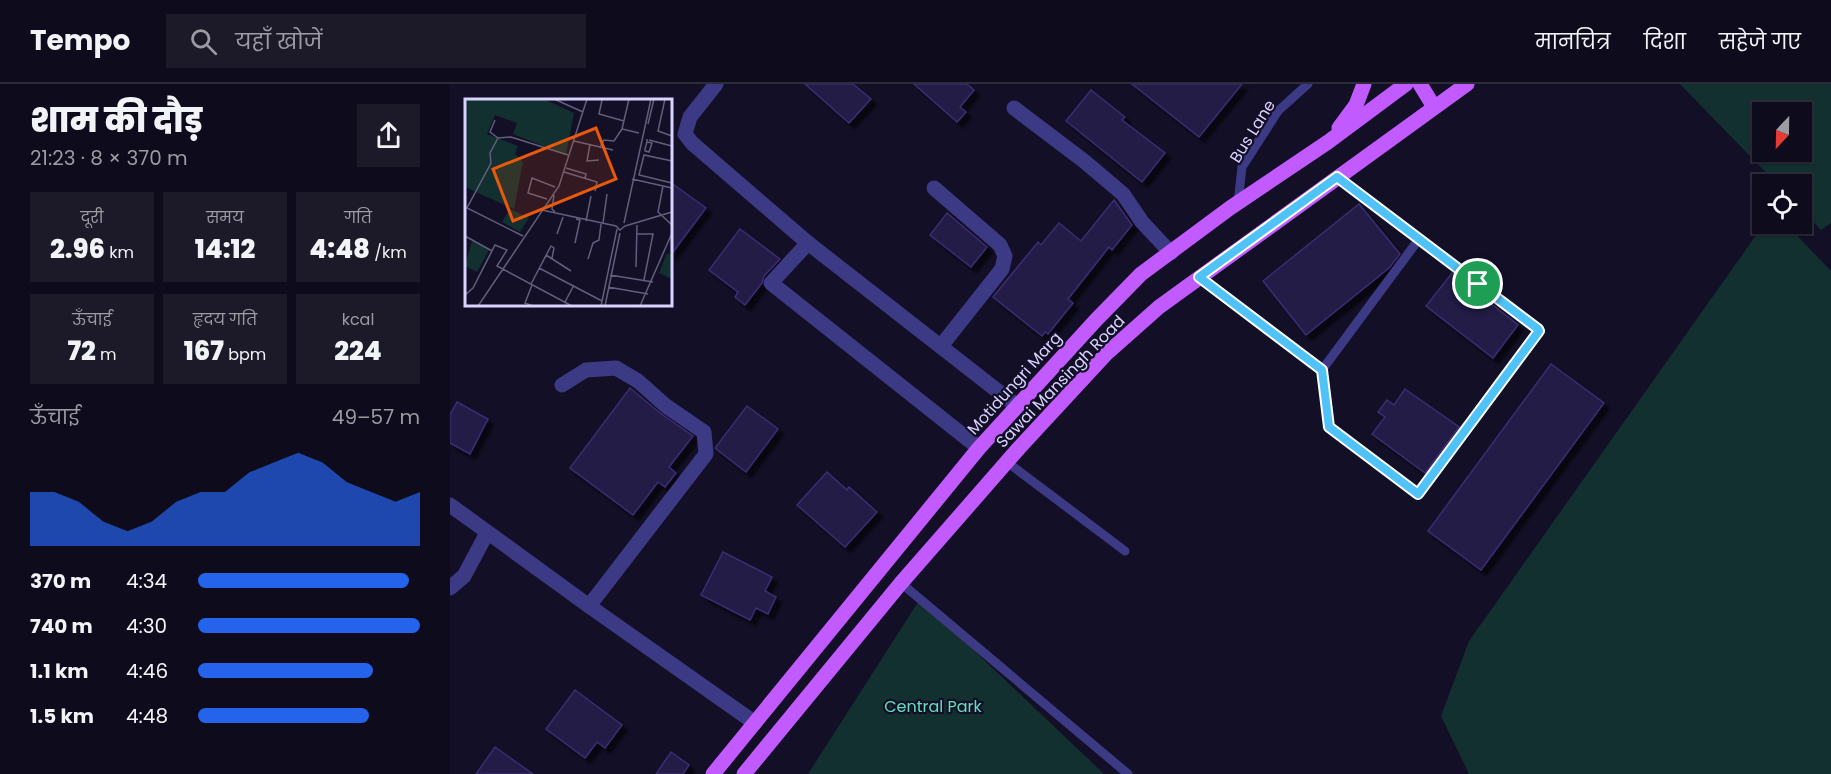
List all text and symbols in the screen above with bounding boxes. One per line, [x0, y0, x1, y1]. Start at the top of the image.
search box [166, 14, 586, 68]
text: Tempo [30, 21, 130, 60]
icon: search [187, 25, 220, 58]
text: यहाँ खोजें [235, 26, 322, 57]
text: मानचित्र [1535, 27, 1611, 56]
text: दिशा [1644, 27, 1686, 56]
text: सहेजे गए [1719, 27, 1801, 56]
street label: Bus Lane [1224, 95, 1281, 167]
text: शाम की दौड़ [30, 97, 202, 144]
inset map [465, 99, 672, 306]
north arrow [1752, 102, 1812, 162]
map controls [1752, 102, 1812, 234]
button: share [357, 104, 420, 167]
text: 21:23 · 8 × 370 m [30, 144, 188, 172]
button: locate [1752, 174, 1812, 234]
text: दूरी [80, 206, 104, 229]
text: समय [206, 206, 244, 229]
text: गति [344, 206, 372, 229]
text: 2.96 [50, 231, 105, 267]
text: 14:12 [195, 231, 255, 267]
text: 4:48 [309, 231, 370, 267]
text: km [105, 241, 134, 264]
text: /km [370, 241, 407, 264]
pin [1452, 258, 1503, 309]
icon: arrive [1461, 267, 1494, 300]
text: ऊँचाई [72, 308, 112, 331]
text: हृदय गति [193, 308, 257, 331]
text: kcal [342, 308, 374, 331]
street label: Sawai Mansingh Road [991, 310, 1130, 453]
street label: Motidungri Marg [962, 327, 1067, 440]
text: 72 [67, 333, 96, 369]
text: 167 [184, 333, 224, 369]
text: 224 [334, 333, 382, 369]
text: m [96, 343, 117, 366]
text: bpm [224, 343, 266, 366]
text: ऊँचाई [30, 403, 79, 431]
text: 49–57 m [332, 403, 420, 431]
text: 370 m [30, 567, 91, 595]
text: 4:34 [126, 567, 167, 595]
text: 740 m [30, 612, 93, 640]
text: 4:30 [126, 612, 167, 640]
text: 1.1 km [30, 657, 88, 685]
text: 4:46 [126, 657, 168, 685]
park label: Central Park [884, 695, 983, 718]
text: 1.5 km [30, 702, 94, 730]
text: 4:48 [126, 702, 168, 730]

